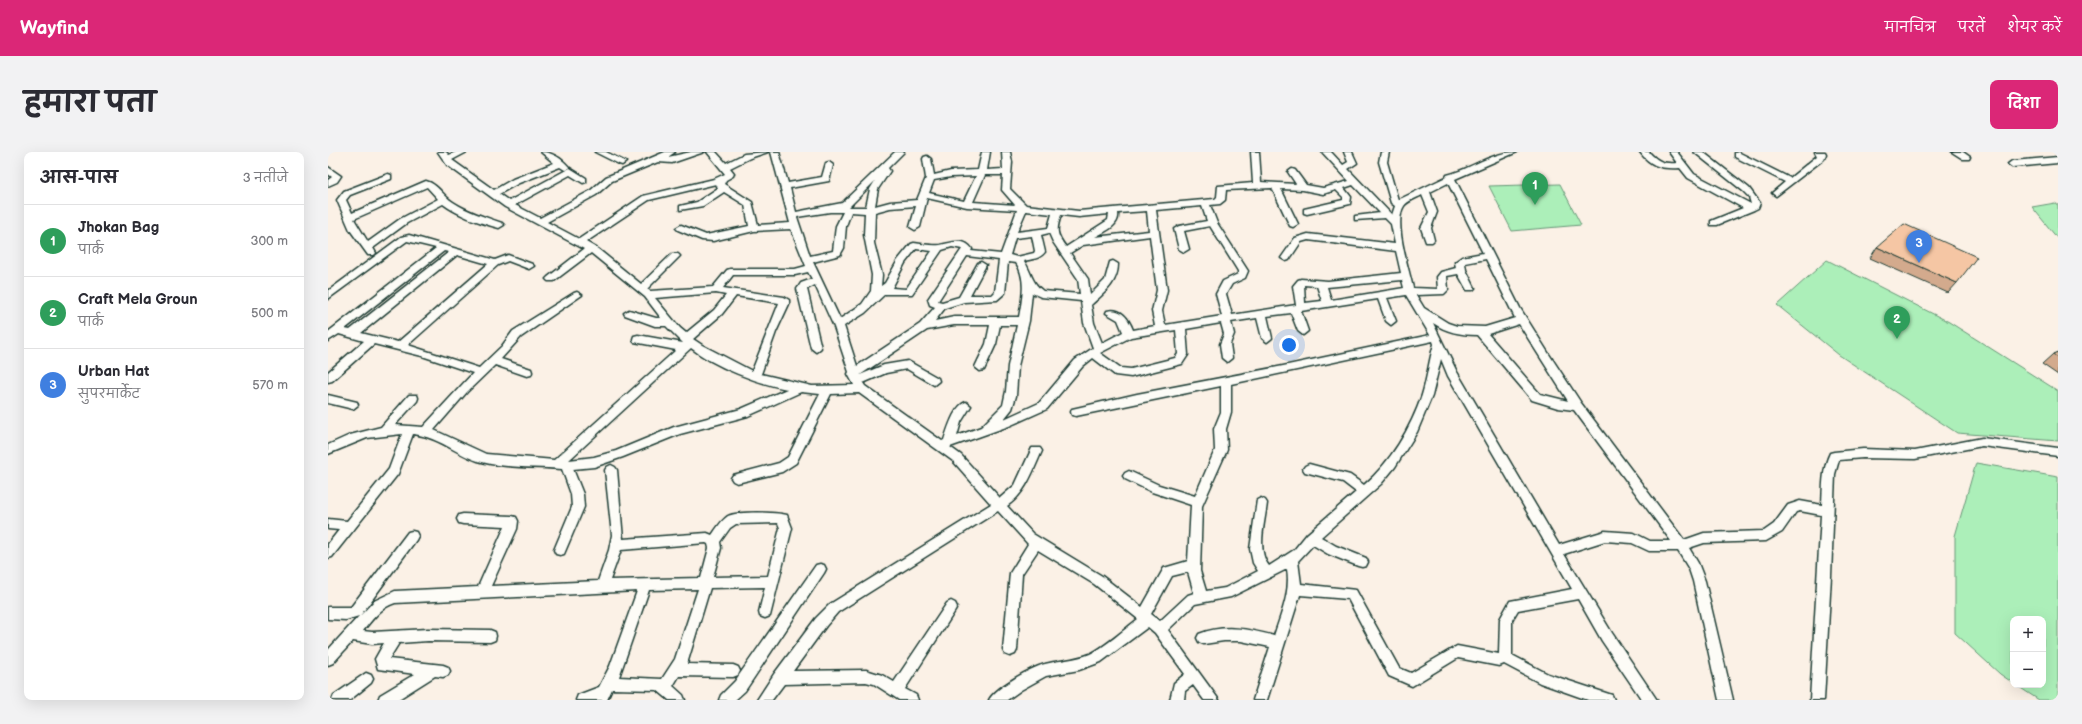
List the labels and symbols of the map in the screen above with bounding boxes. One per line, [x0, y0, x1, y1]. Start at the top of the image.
pin: 1 [1522, 172, 1548, 205]
pin: 3 [1906, 230, 1932, 263]
pin: 2 [1884, 306, 1910, 339]
your location [1279, 335, 1299, 355]

